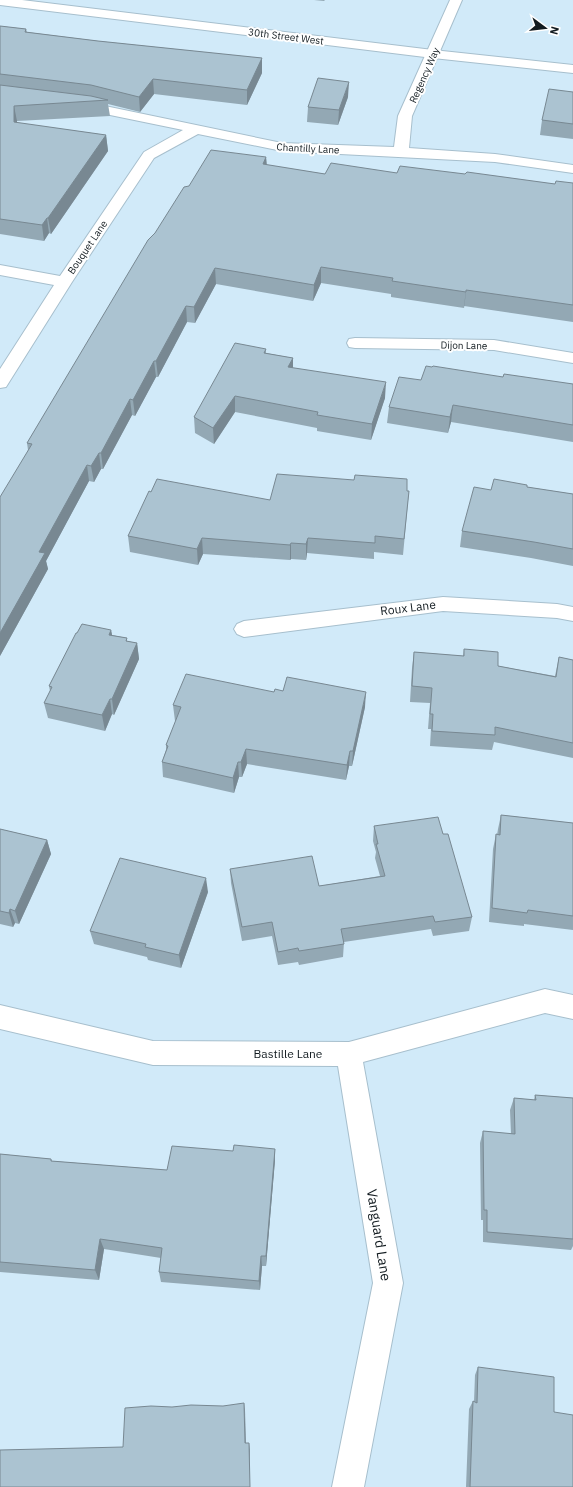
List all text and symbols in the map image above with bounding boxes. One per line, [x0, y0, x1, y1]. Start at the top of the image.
north arrow [525, 8, 565, 48]
street label: 30th Street West [247, 25, 325, 48]
text: N [547, 25, 562, 36]
street label: Regency Way [406, 45, 443, 105]
street label: Chantilly Lane [276, 140, 340, 157]
street label: Bouquet Lane [65, 217, 110, 277]
street label: Dijon Lane [440, 339, 488, 352]
street label: Roux Lane [379, 597, 437, 618]
street label: Bastille Lane [254, 1046, 323, 1061]
street label: Vanguard Lane [363, 1188, 395, 1283]

